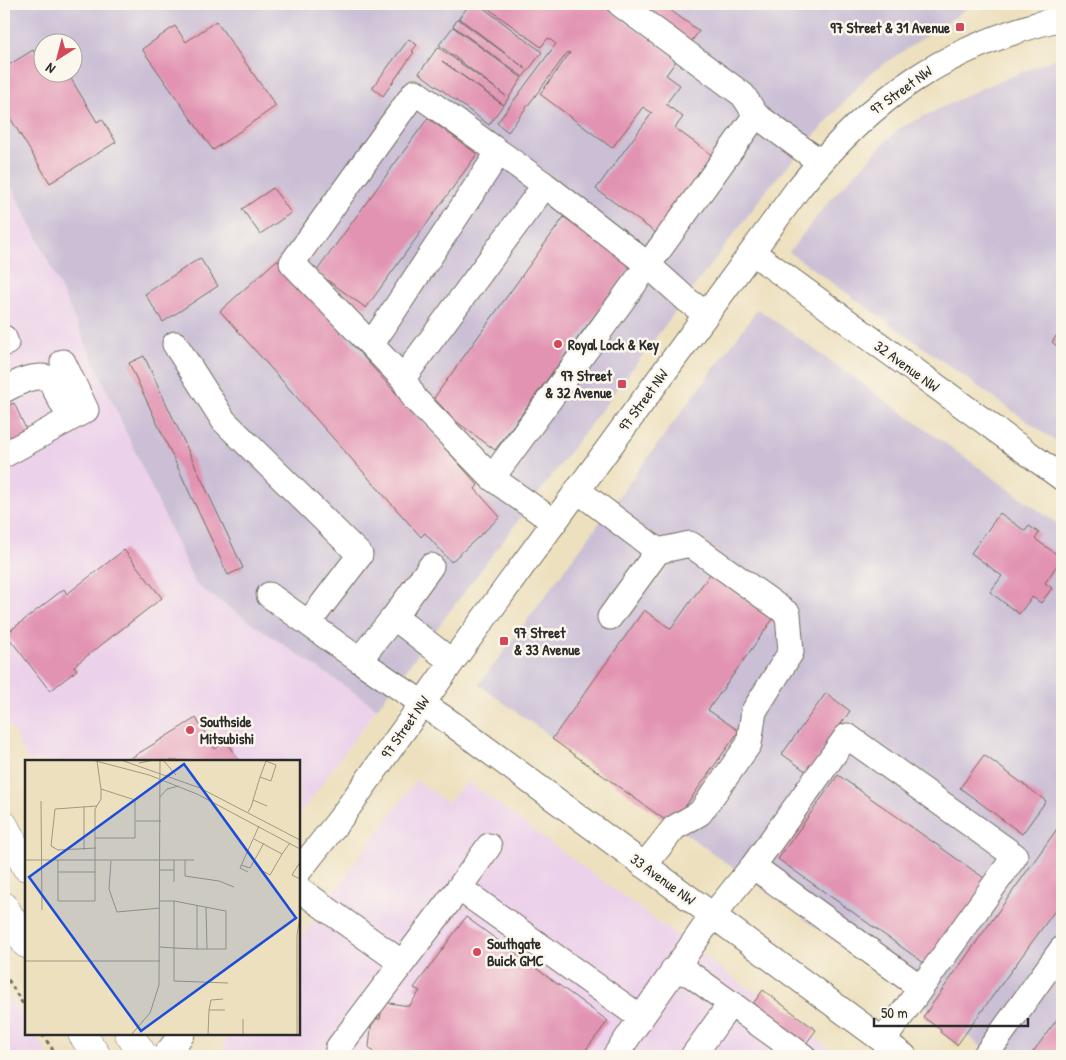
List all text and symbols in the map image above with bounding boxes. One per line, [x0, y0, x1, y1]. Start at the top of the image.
place label: 97 Street & 31 Avenue [830, 17, 950, 38]
marker: 97 Street & 31 Avenue [954, 21, 966, 33]
north arrow [32, 32, 82, 82]
text: N [41, 59, 59, 79]
street label: 97 Street NW [866, 60, 937, 120]
place label: Royal Lock & Key [568, 334, 660, 356]
street label: 32 Avenue NW [870, 335, 944, 397]
marker: Royal Lock & Key [552, 338, 564, 350]
street label: 97 Street NW [613, 364, 673, 435]
place label: 97 Street & 32 Avenue [545, 365, 613, 403]
marker: 97 Street & 32 Avenue [616, 378, 628, 390]
place label: 97 Street & 33 Avenue [514, 622, 580, 660]
marker: 97 Street & 33 Avenue [498, 635, 510, 647]
street label: 97 Street NW [376, 691, 435, 763]
place label: Southside Mitsubishi [200, 711, 254, 749]
marker: Southside Mitsubishi [184, 724, 196, 736]
inset map [25, 760, 300, 1035]
street label: 33 Avenue NW [626, 848, 700, 910]
place label: Southgate Buick GMC [487, 933, 544, 971]
marker: Southgate Buick GMC [471, 946, 483, 958]
scale bar [874, 995, 1027, 1027]
text: 50 m [881, 1002, 908, 1023]

